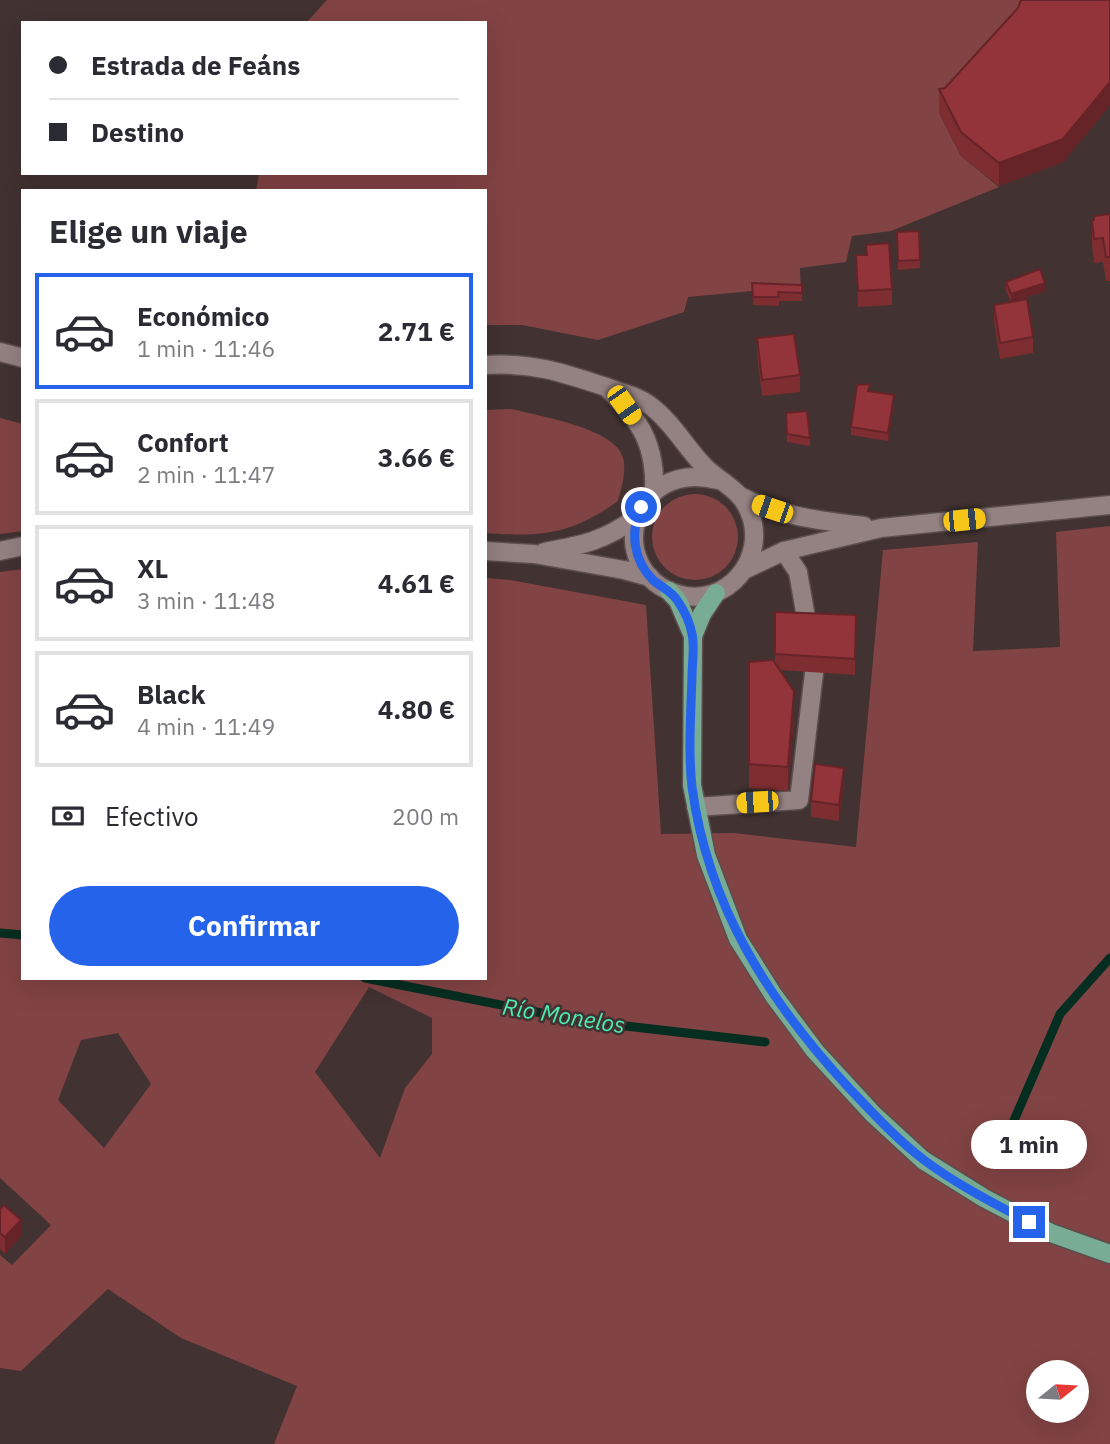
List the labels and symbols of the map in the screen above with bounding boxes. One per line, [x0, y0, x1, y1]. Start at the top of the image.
car [604, 382, 645, 428]
route start [625, 491, 657, 523]
car [749, 492, 796, 526]
car [943, 507, 986, 533]
car [736, 790, 779, 814]
water label: Río Monelos [501, 991, 627, 1039]
callout: 1 min [971, 1120, 1087, 1170]
route end [1013, 1206, 1045, 1238]
north arrow [1026, 1360, 1088, 1423]

